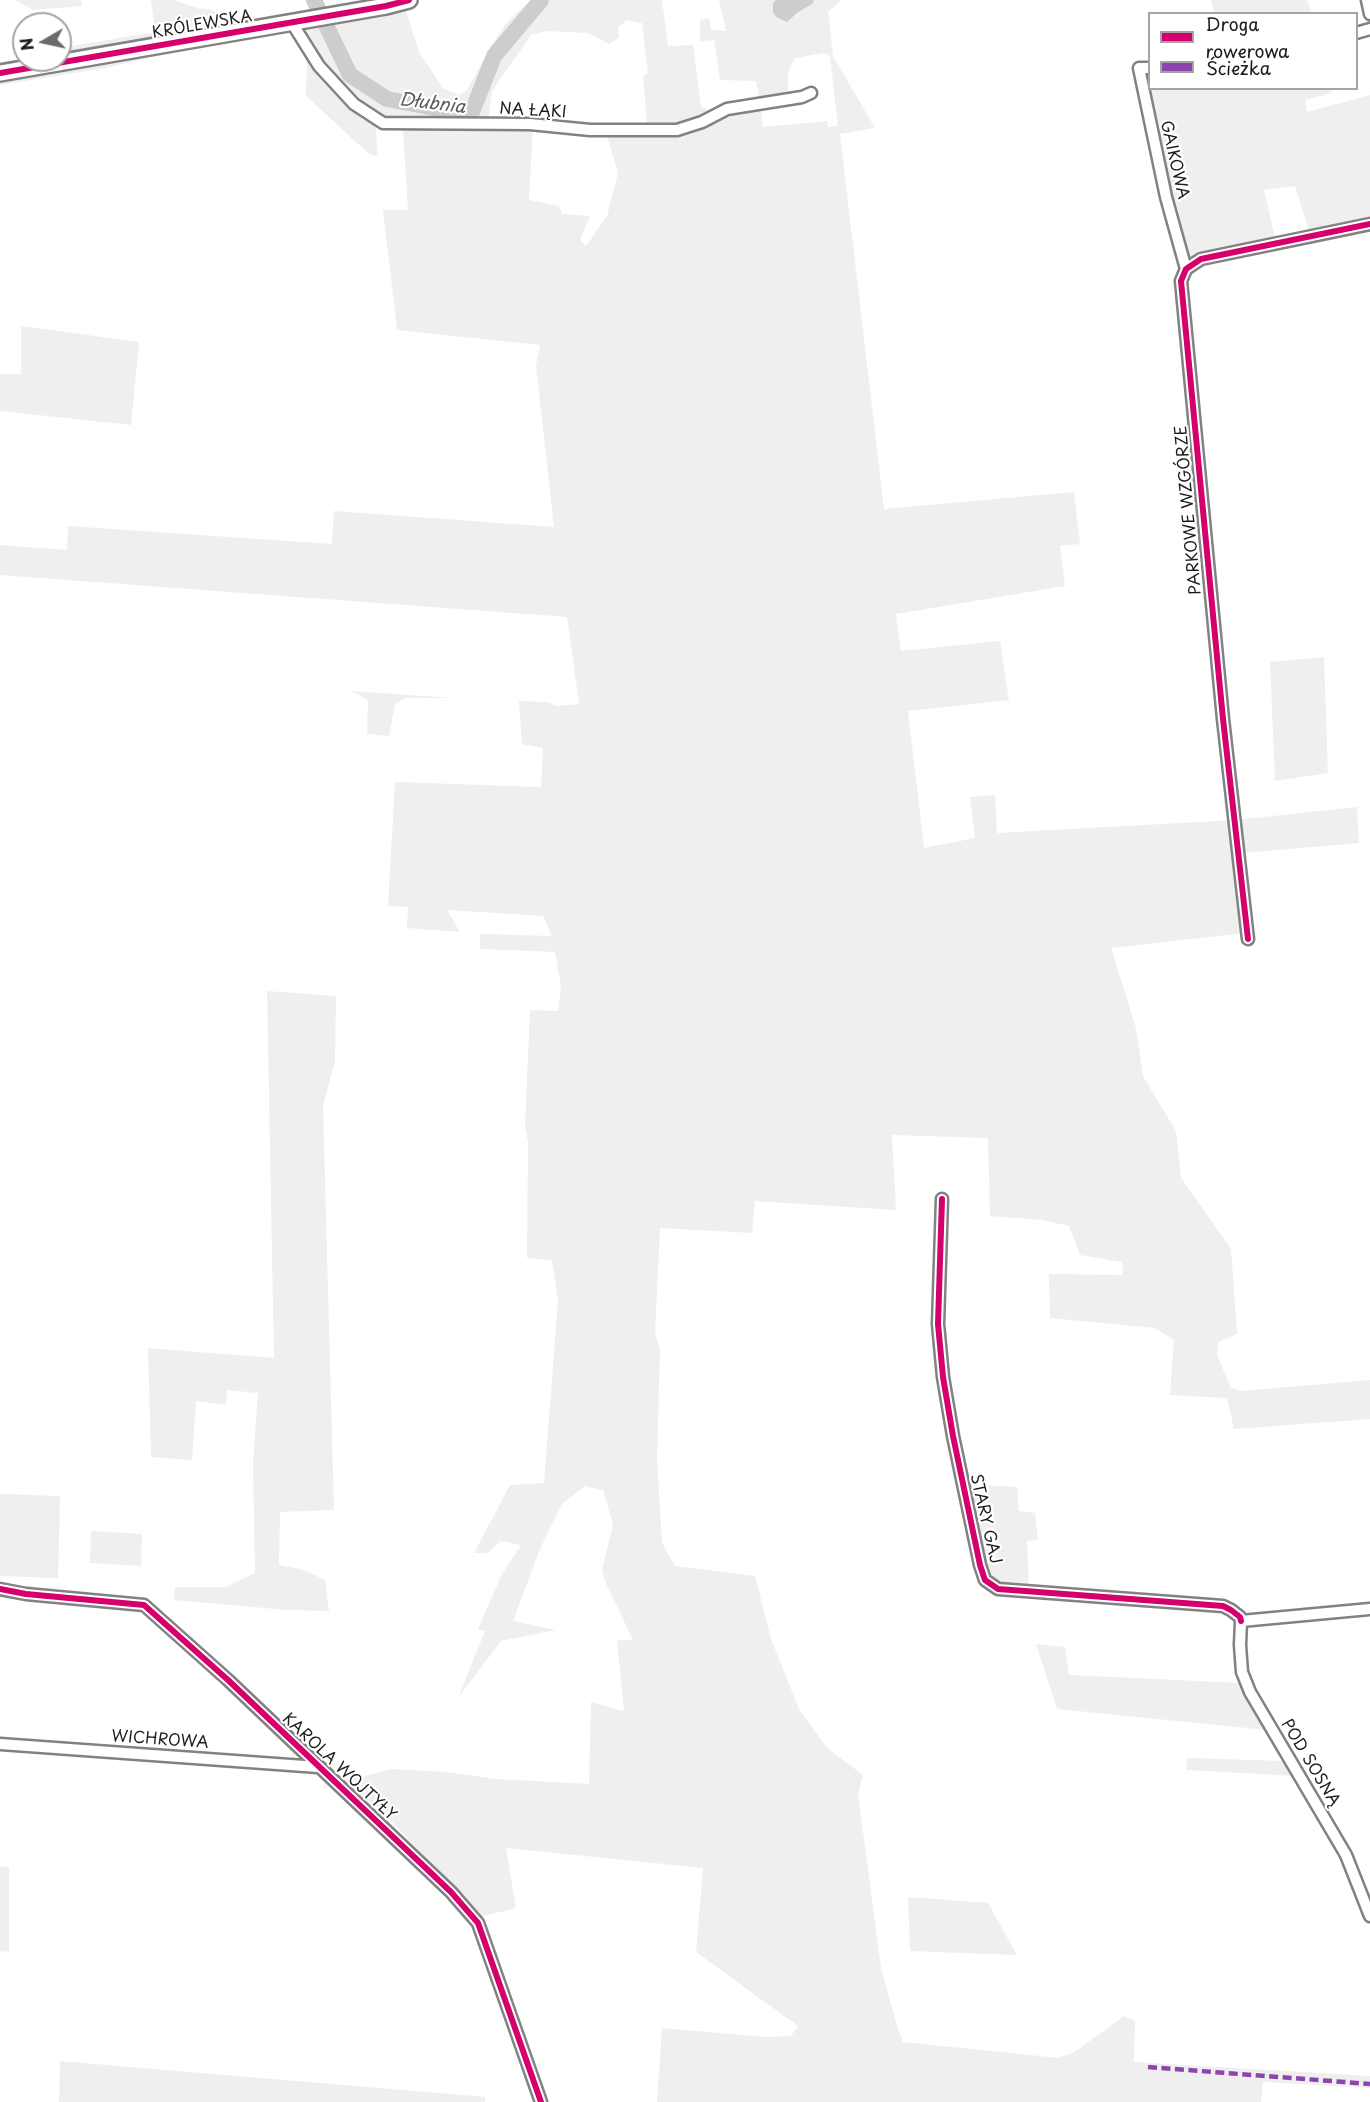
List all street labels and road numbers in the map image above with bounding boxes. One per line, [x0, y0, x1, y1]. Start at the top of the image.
street label: KRÓLEWSKA [151, 7, 253, 43]
street label: NA ŁĄKI [499, 100, 567, 122]
street label: GAIKOWA [1156, 119, 1192, 201]
street label: PARKOWE WZGÓRZE [1172, 424, 1206, 596]
street label: STARY GAJ [965, 1472, 1005, 1566]
street label: KAROLA WOJTYŁY [278, 1709, 400, 1825]
street label: POD SOSNĄ [1277, 1716, 1343, 1810]
street label: WICHROWA [111, 1727, 209, 1753]

